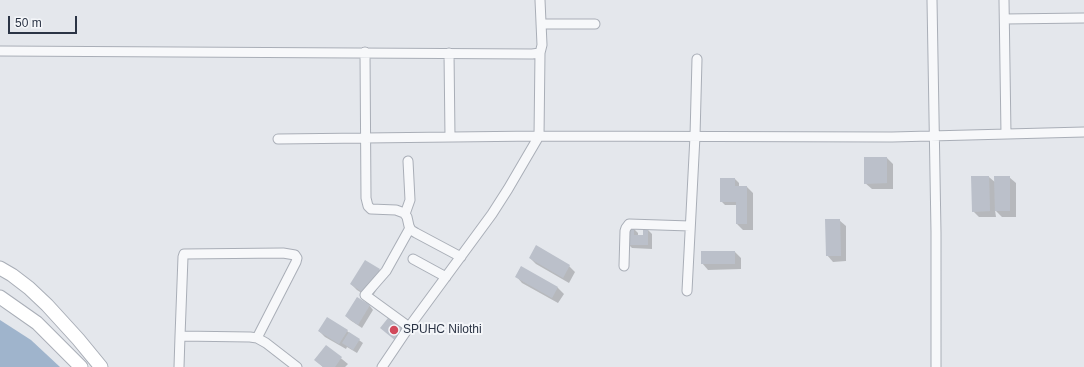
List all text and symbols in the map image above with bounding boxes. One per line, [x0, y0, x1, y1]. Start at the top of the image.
scale bar [10, 8, 79, 34]
text: 50 m [15, 16, 42, 30]
place label: SPUHC Nilothi [403, 323, 482, 337]
marker: SPUHC Nilothi [388, 324, 400, 336]

